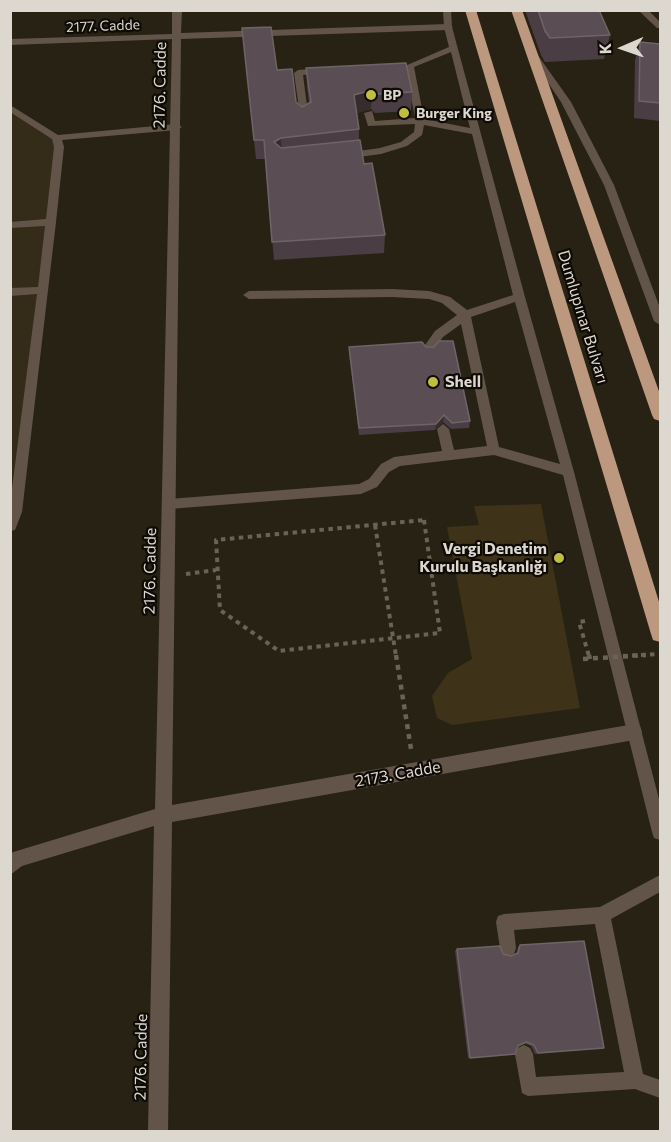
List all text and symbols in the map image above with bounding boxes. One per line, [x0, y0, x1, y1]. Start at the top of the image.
street label: 2177. Cadde [66, 16, 140, 36]
north arrow [593, 18, 653, 78]
street label: 2176. Cadde [150, 42, 170, 128]
text: K [595, 43, 614, 55]
place label: BP [383, 87, 401, 103]
marker: BP [364, 88, 378, 102]
place label: Burger King [416, 105, 492, 121]
marker: Burger King [397, 106, 411, 120]
street label: Dumlupınar Bulvarı [554, 248, 612, 386]
place label: Shell [445, 372, 481, 392]
marker: Shell [426, 375, 440, 389]
street label: 2176. Cadde [140, 528, 160, 614]
place label: Vergi Denetim Kurulu Başkanlığı [419, 539, 547, 577]
marker: Vergi Denetim Kurulu Başkanlığı [552, 551, 566, 565]
street label: 2173. Cadde [354, 757, 442, 791]
street label: 2176. Cadde [131, 1014, 151, 1100]

